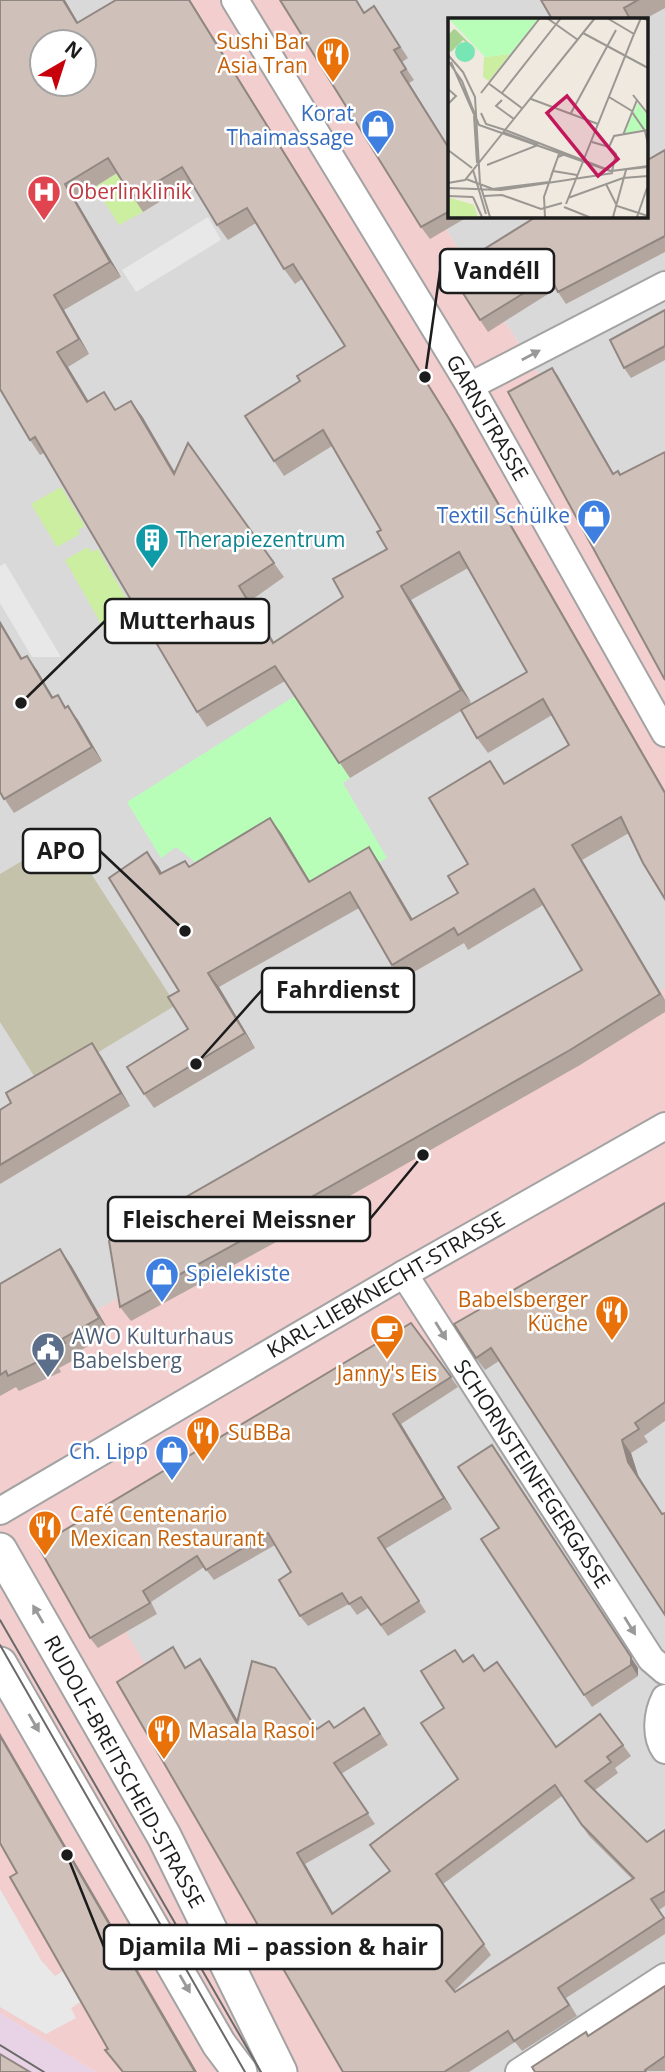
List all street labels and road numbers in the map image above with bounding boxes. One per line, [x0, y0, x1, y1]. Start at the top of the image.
street label: GARNSTRASSE [440, 349, 535, 486]
street label: KARL-LIEBKNECHT-STRASSE [261, 1204, 510, 1364]
street label: SCHORNSTEINFEGERGASSE [448, 1354, 617, 1593]
street label: RUDOLF-BREITSCHEID-STRASSE [38, 1630, 212, 1913]

